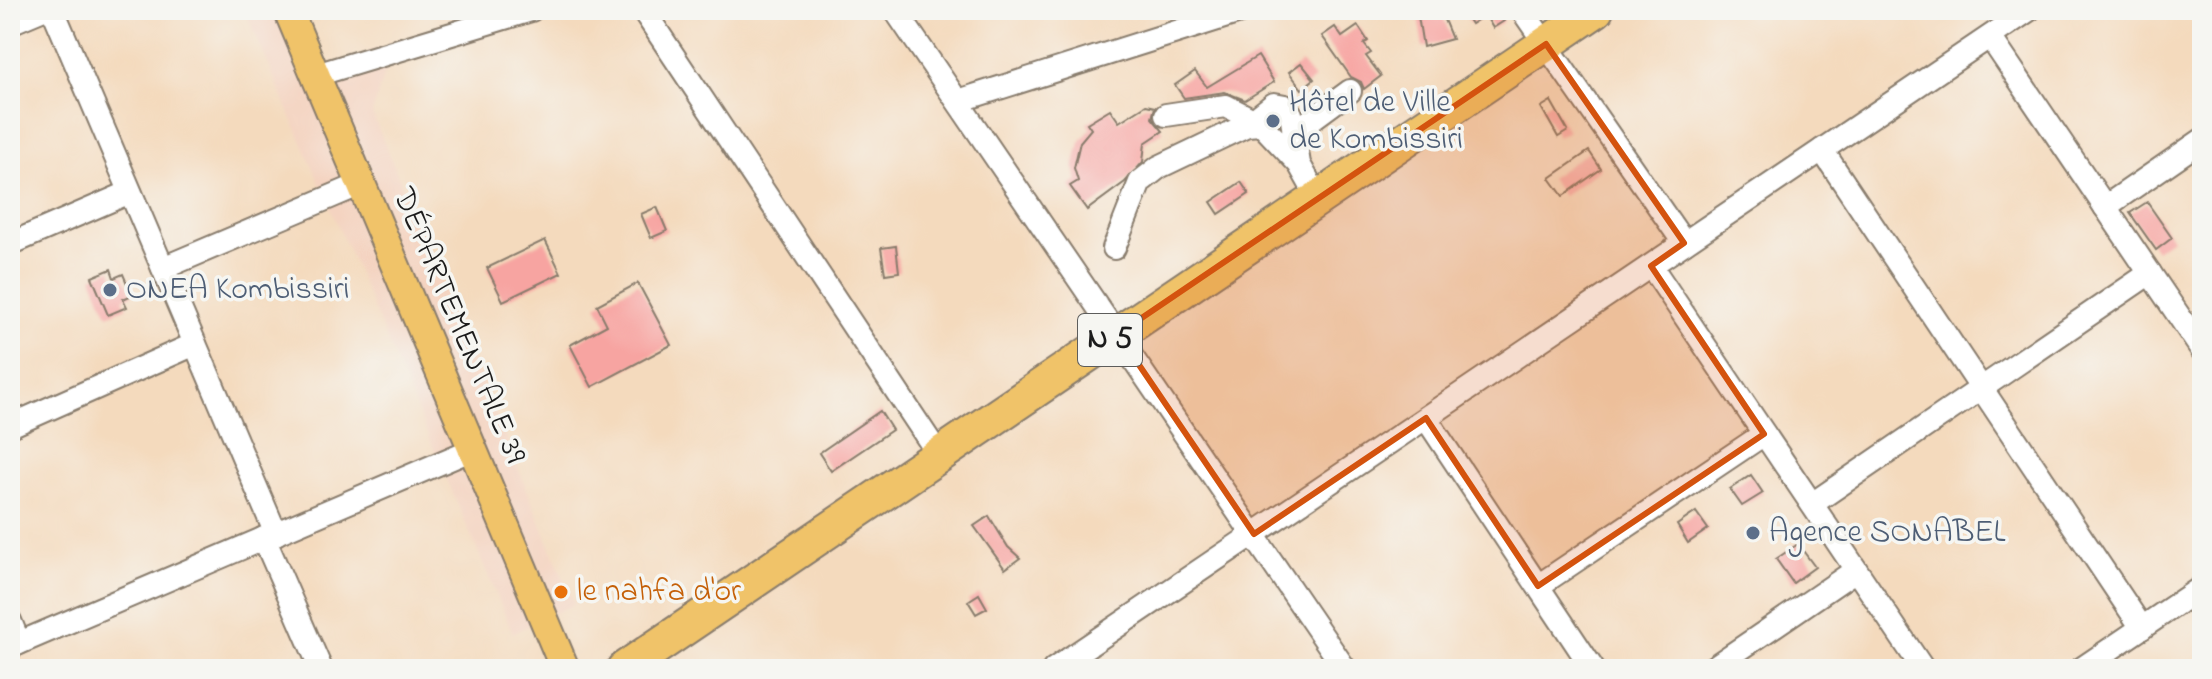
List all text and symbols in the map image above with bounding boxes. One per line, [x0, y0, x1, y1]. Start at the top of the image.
place label: Hôtel de Ville de Kombissiri [1289, 80, 1463, 164]
marker: Hôtel de Ville de Kombissiri [1264, 112, 1282, 130]
street label: DÉPARTEMENTALE 39 [378, 180, 537, 471]
place label: ONEA Kombissiri [126, 267, 349, 314]
marker: ONEA Kombissiri [101, 281, 119, 299]
road number: N 5 [1078, 314, 1142, 366]
place label: Agence SONABEL [1769, 510, 2006, 557]
marker: Agence SONABEL [1744, 524, 1762, 542]
place label: le nahfa d'or [577, 569, 741, 616]
marker: le nahfa d'or [552, 583, 570, 601]

